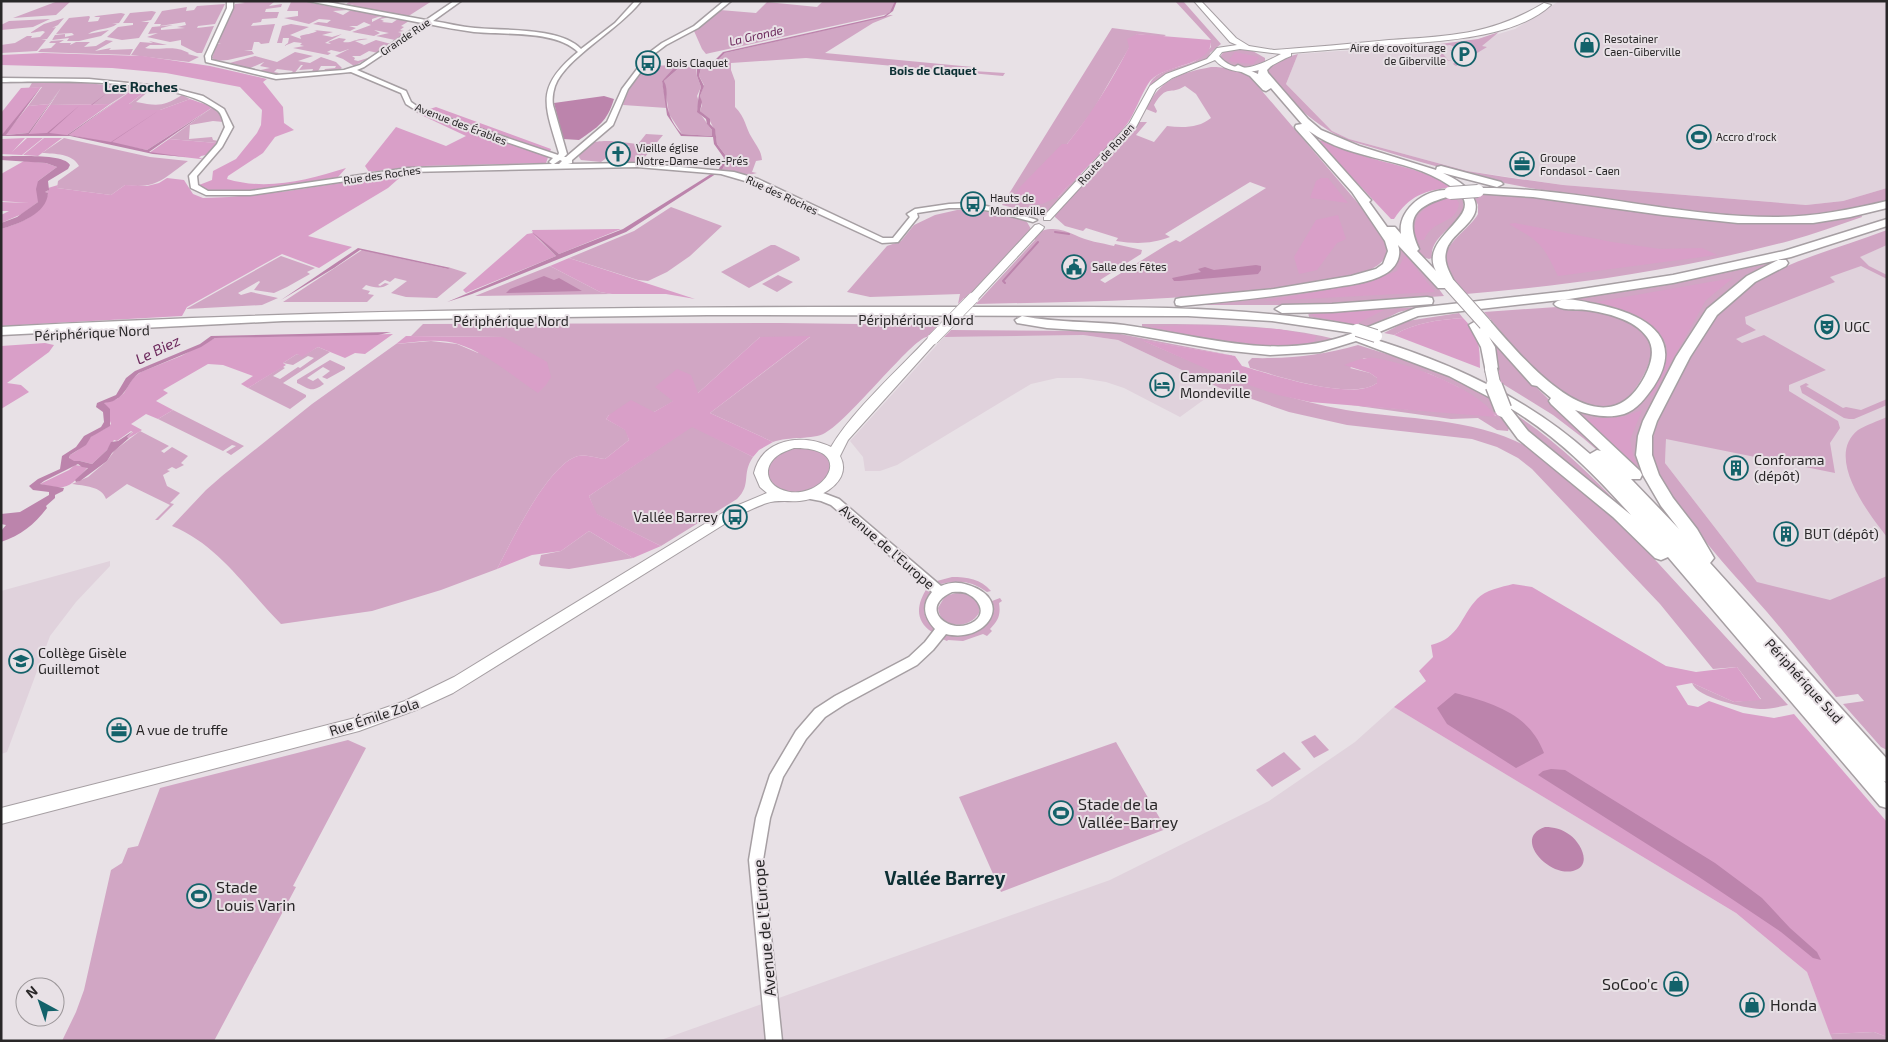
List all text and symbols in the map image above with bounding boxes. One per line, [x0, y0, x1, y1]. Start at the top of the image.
street label: Grande Rue [377, 15, 432, 58]
water label: La Gronde [727, 22, 785, 48]
shop icon: Resotainer Caen-Giberville [1574, 32, 1600, 58]
place label: Resotainer Caen-Giberville [1604, 32, 1681, 58]
place label: Aire de covoiturage de Giberville [1350, 41, 1446, 67]
parking icon: Aire de covoiturage de Giberville [1451, 41, 1477, 67]
bus stop icon: Bois Claquet [635, 50, 661, 76]
place label: Bois Claquet [666, 56, 728, 69]
district label: Bois de Claquet [889, 63, 977, 77]
district label: Les Roches [104, 78, 178, 95]
street label: Avenue des Érables [413, 100, 509, 147]
street label: Route de Rouen [1075, 120, 1137, 187]
sports icon: Accro d'rock [1686, 124, 1712, 150]
place label: Accro d'rock [1716, 130, 1777, 143]
church icon: Vieille église Notre-Dame-des-Prés [605, 141, 631, 167]
place label: Vieille église Notre-Dame-des-Prés [636, 141, 749, 167]
office icon: Groupe Fondasol - Caen [1509, 151, 1535, 177]
place label: Groupe Fondasol - Caen [1540, 151, 1620, 177]
street label: Rue des Roches [342, 163, 422, 186]
street label: Rue des Roches [744, 172, 821, 217]
bus stop icon: Hauts de Mondeville [960, 191, 986, 217]
place label: Hauts de Mondeville [990, 191, 1046, 217]
public building icon: Salle des Fêtes [1061, 254, 1087, 280]
place label: Salle des Fêtes [1092, 260, 1167, 273]
street label: Périphérique Nord [858, 311, 974, 328]
street label: Périphérique Nord [453, 312, 569, 329]
theatre icon: UGC [1814, 314, 1840, 340]
place label: UGC [1844, 318, 1870, 335]
street label: Périphérique Nord [34, 321, 150, 344]
water label: Le Biez [132, 330, 183, 368]
place label: Campanile Mondeville [1180, 368, 1251, 401]
hotel icon: Campanile Mondeville [1149, 372, 1175, 398]
place label: Conforama (dépôt) [1754, 451, 1824, 484]
building icon: Conforama (dépôt) [1723, 455, 1749, 481]
street label: Avenue de l'Europe [836, 501, 938, 593]
bus stop icon: Vallée Barrey [722, 504, 748, 530]
place label: Vallée Barrey [633, 508, 719, 525]
building icon: BUT (dépôt) [1773, 521, 1799, 547]
place label: BUT (dépôt) [1804, 525, 1879, 542]
street label: Périphérique Sud [1762, 635, 1847, 727]
place label: Collège Gisèle Guillemot [38, 644, 127, 677]
school or university icon: Collège Gisèle Guillemot [8, 648, 34, 674]
street label: Rue Émile Zola [327, 694, 421, 739]
office icon: A vue de truffe [106, 717, 132, 743]
place label: A vue de truffe [136, 721, 228, 738]
place label: Stade de la Vallée-Barrey [1078, 794, 1179, 831]
sports icon: Stade de la Vallée-Barrey [1048, 800, 1074, 826]
street label: Avenue de l'Europe [748, 859, 779, 997]
district label: Vallée Barrey [885, 866, 1006, 890]
place label: Stade Louis Varin [216, 877, 295, 914]
sports icon: Stade Louis Varin [186, 883, 212, 909]
shop icon: SoCoo'c [1663, 971, 1689, 997]
place label: SoCoo'c [1602, 974, 1658, 993]
north arrow [15, 977, 65, 1027]
text: N [22, 982, 41, 1001]
shop icon: Honda [1739, 992, 1765, 1018]
place label: Honda [1770, 995, 1817, 1014]

